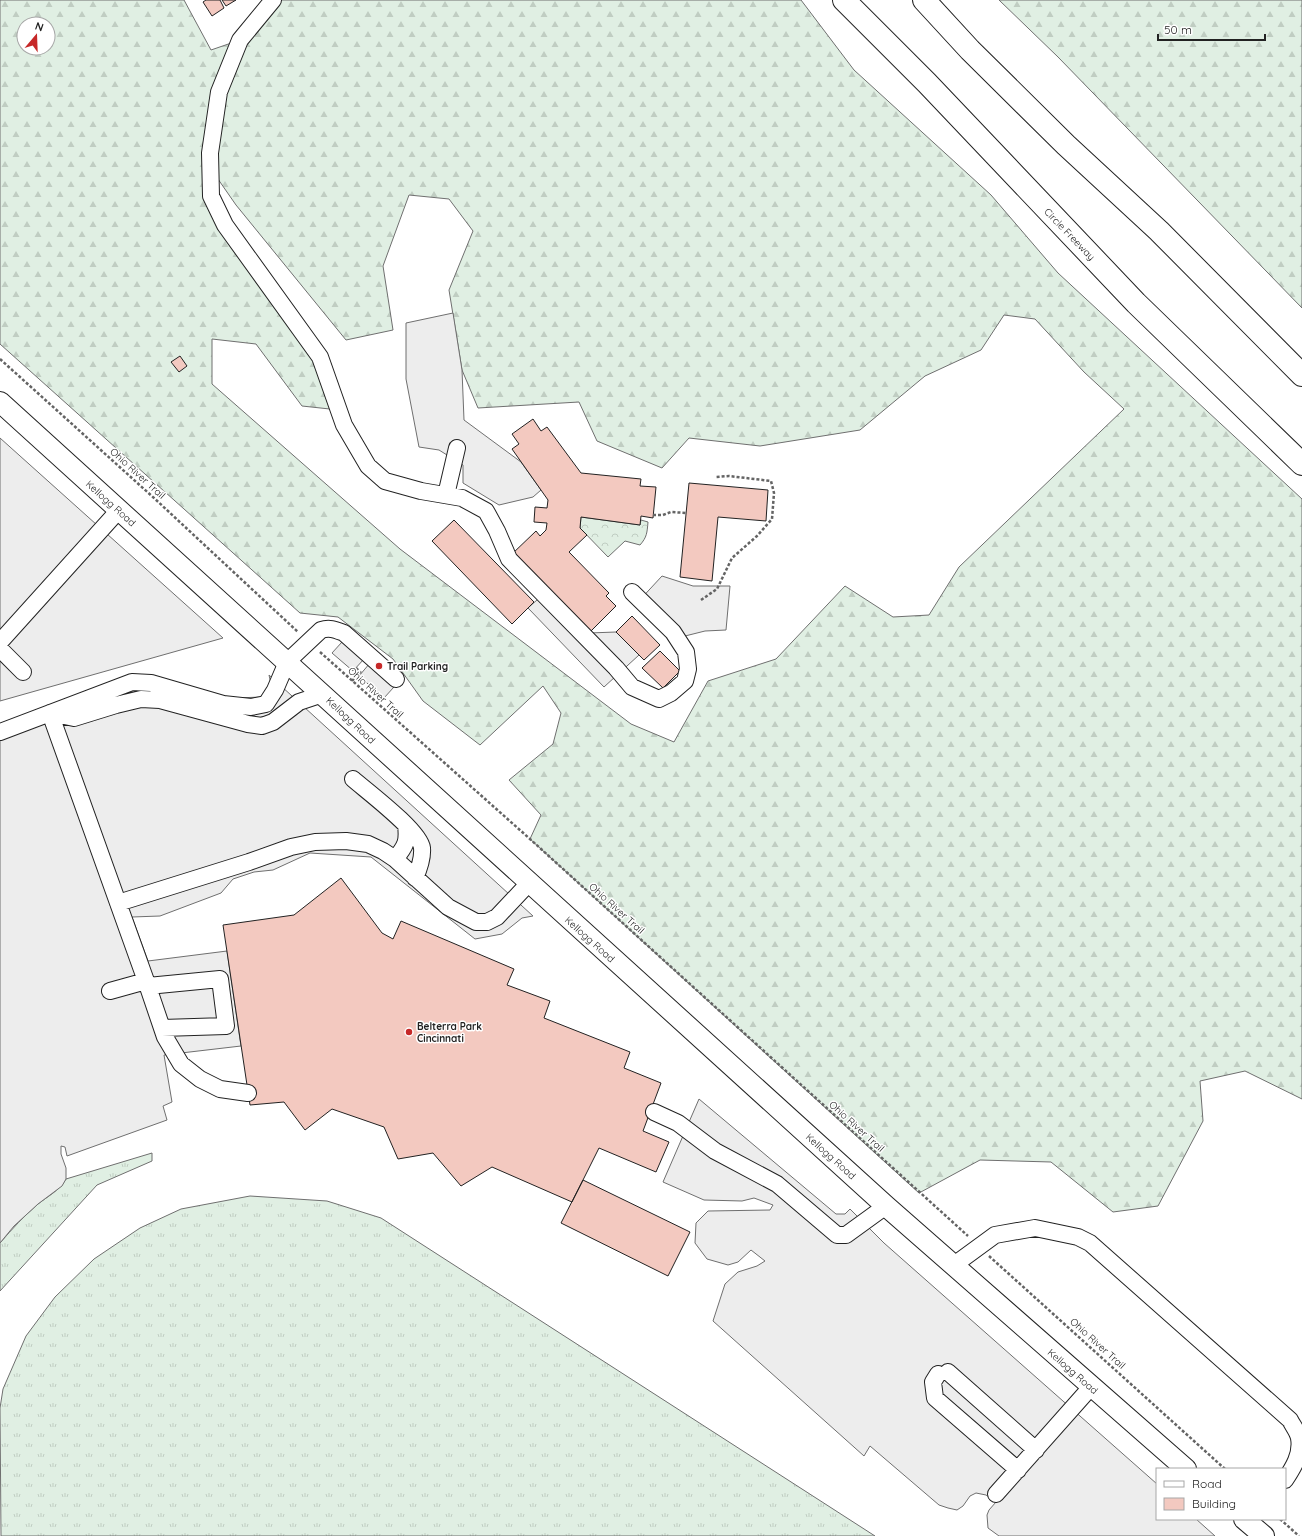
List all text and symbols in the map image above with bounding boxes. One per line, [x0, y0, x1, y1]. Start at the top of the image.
north arrow [16, 16, 56, 56]
scale bar [1158, 16, 1265, 42]
text: N [33, 19, 45, 34]
text: 50 m [1164, 22, 1192, 37]
street label: Circle Freeway [1041, 205, 1098, 263]
street label: Ohio River Trail [107, 445, 168, 502]
street label: Kellogg Road [83, 478, 138, 529]
place label: Trail Parking [387, 660, 448, 673]
marker: Trail Parking [374, 661, 384, 671]
street label: Ohio River Trail [345, 664, 406, 721]
street label: Kellogg Road [323, 694, 378, 747]
street label: Ohio River Trail [586, 880, 647, 937]
street label: Kellogg Road [562, 914, 617, 965]
place label: Belterra Park Cincinnati [417, 1020, 482, 1045]
marker: Belterra Park Cincinnati [404, 1027, 414, 1037]
street label: Ohio River Trail [826, 1098, 887, 1155]
street label: Kellogg Road [803, 1131, 858, 1182]
street label: Ohio River Trail [1067, 1315, 1128, 1372]
street label: Kellogg Road [1045, 1346, 1101, 1397]
legend [1156, 1468, 1286, 1520]
text: Road [1192, 1476, 1222, 1491]
text: Building [1192, 1496, 1236, 1511]

